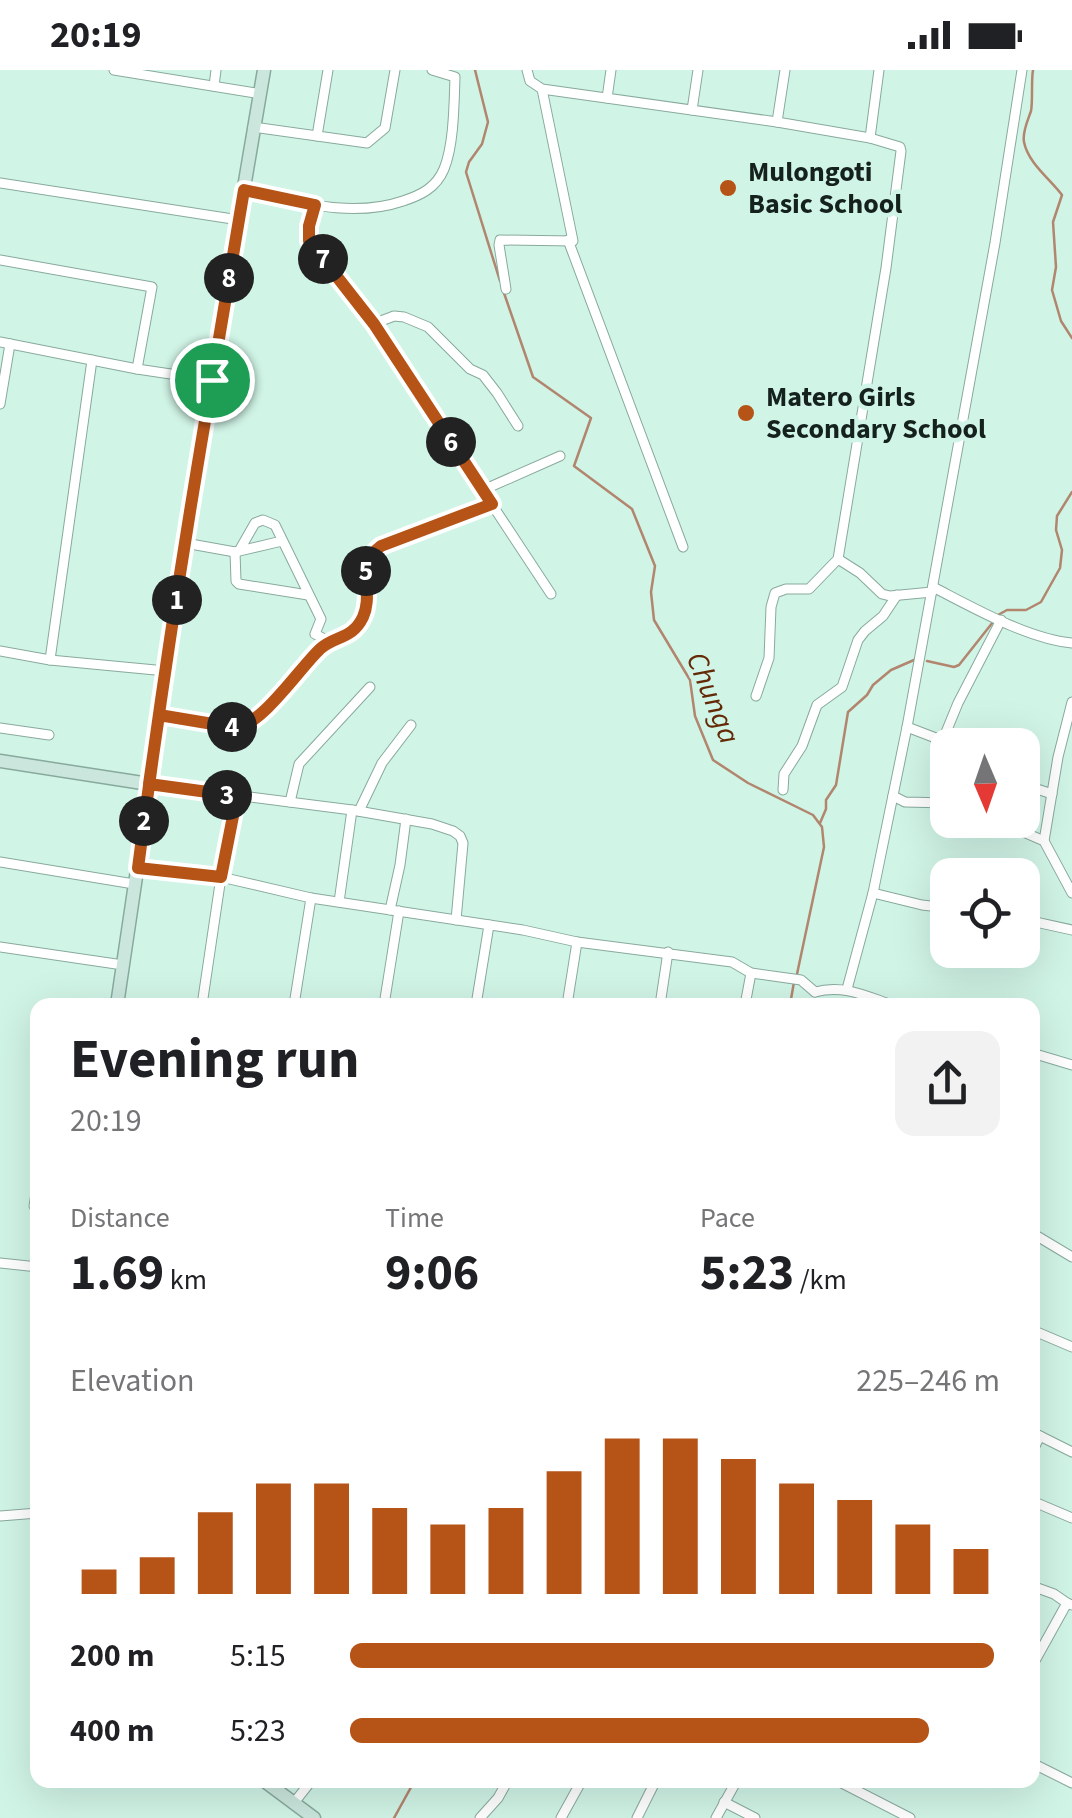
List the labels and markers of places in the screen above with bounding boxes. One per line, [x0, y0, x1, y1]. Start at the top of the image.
place label: Mulongoti Basic School [748, 152, 902, 224]
marker: Mulongoti Basic School [717, 177, 739, 199]
pin: 7 [298, 234, 348, 284]
pin: 8 [204, 253, 254, 303]
pin [170, 338, 255, 423]
place label: Matero Girls Secondary School [766, 377, 986, 449]
marker: Matero Girls Secondary School [735, 402, 757, 424]
pin: 6 [426, 417, 476, 467]
pin: 5 [341, 546, 391, 596]
pin: 1 [152, 575, 202, 625]
pin: 4 [207, 702, 257, 752]
pin: 3 [202, 770, 252, 820]
pin: 2 [119, 796, 169, 846]

